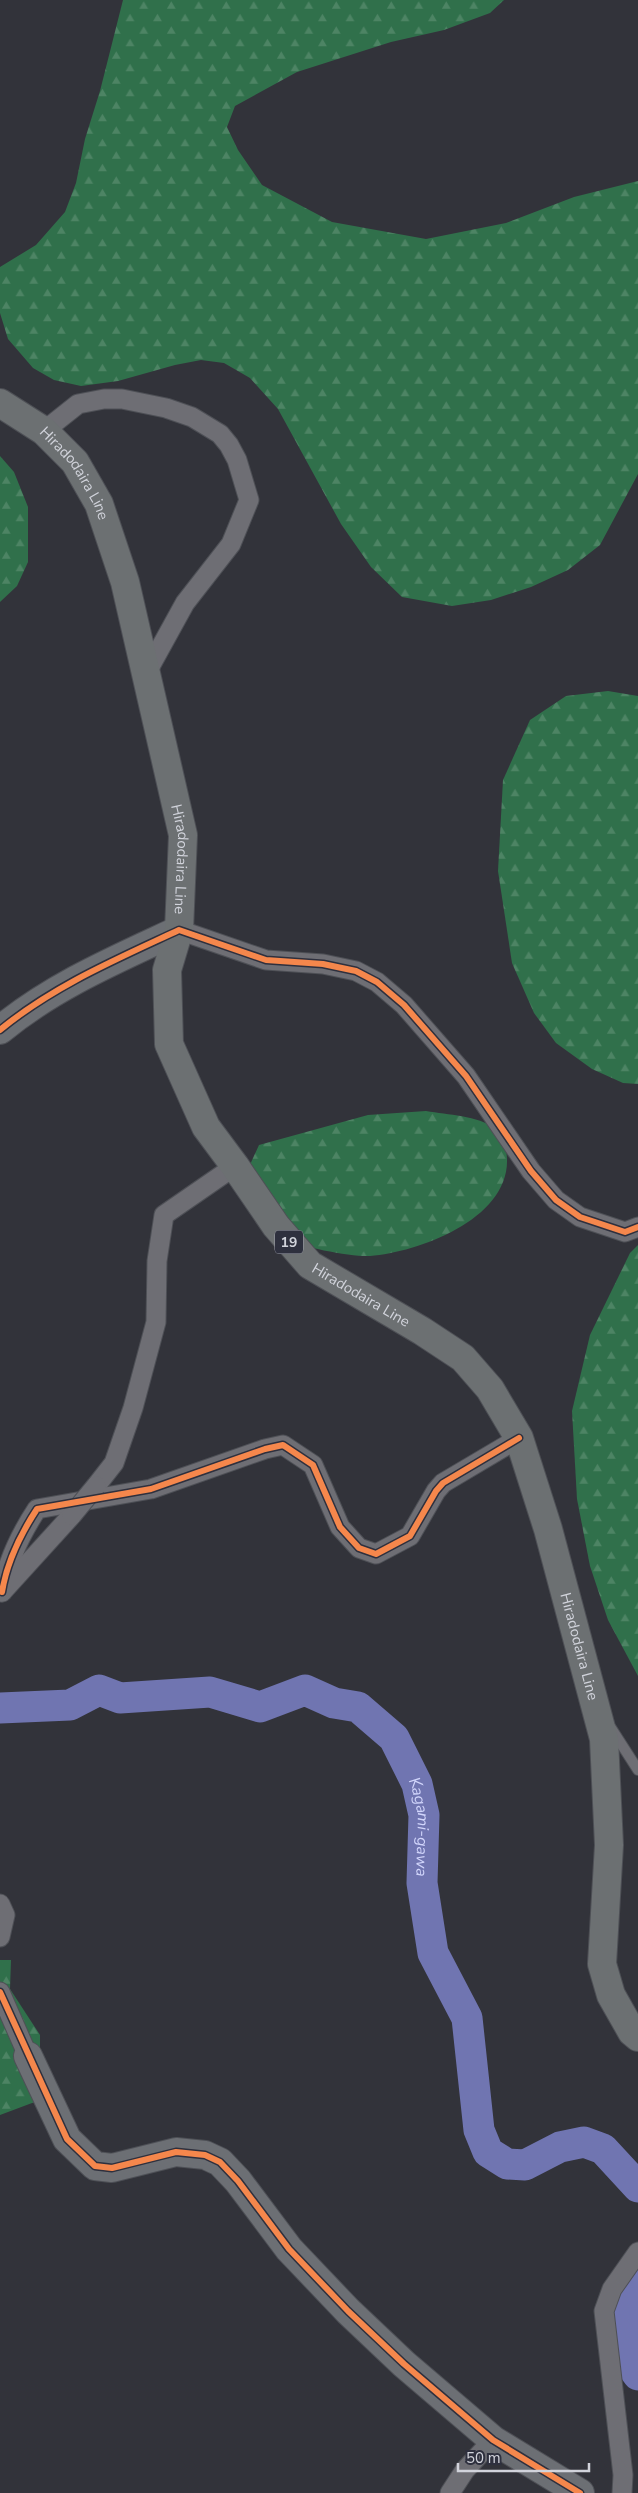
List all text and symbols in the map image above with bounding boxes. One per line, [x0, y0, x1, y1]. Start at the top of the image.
street label: Hiradodaira Line [35, 422, 114, 522]
street label: Hiradodaira Line [166, 802, 193, 915]
road number: 19 [275, 1230, 303, 1254]
street label: Hiradodaira Line [308, 1258, 414, 1332]
street label: Hiradodaira Line [555, 1590, 603, 1702]
water label: Kagami-gawa [403, 1773, 434, 1877]
scale bar [458, 2440, 589, 2472]
text: 50 m [466, 2448, 501, 2468]

